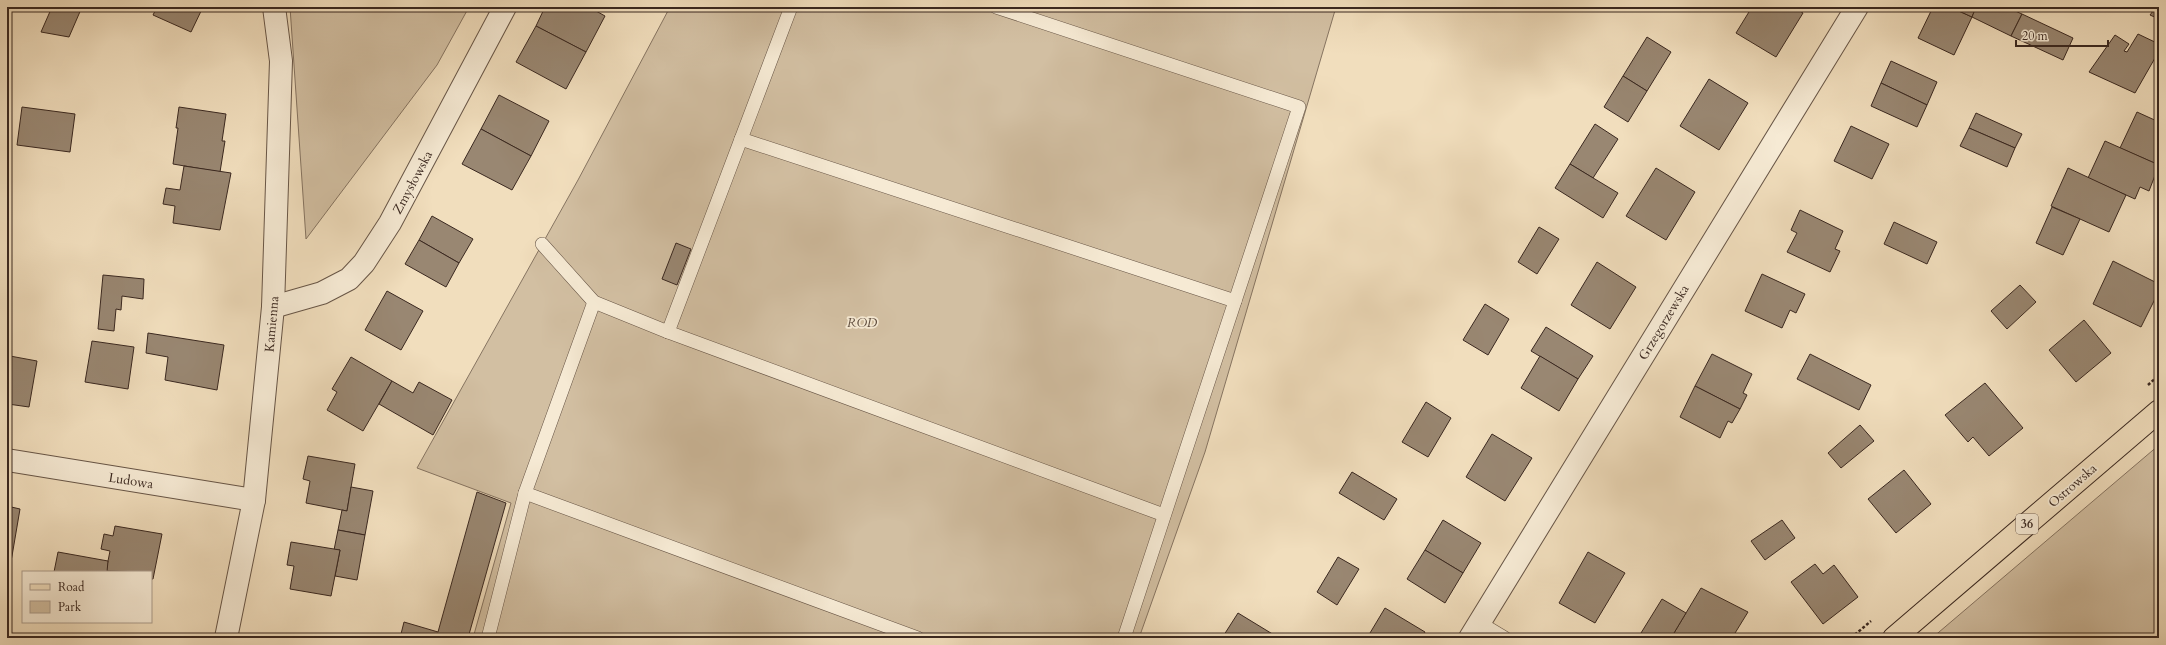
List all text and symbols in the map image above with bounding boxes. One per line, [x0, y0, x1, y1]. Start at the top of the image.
scale bar [2016, 22, 2108, 48]
text: 20 m [2022, 28, 2049, 44]
street label: Zmysłowska [389, 147, 437, 217]
street label: Grzegorzewska [1634, 281, 1694, 364]
street label: Kamienna [261, 295, 283, 353]
park label: ROD [847, 314, 878, 332]
street label: Ostrowska [2045, 459, 2101, 512]
street label: Ludowa [107, 469, 155, 493]
road number: 36 [2016, 514, 2038, 534]
legend [22, 571, 152, 623]
text: Road [58, 579, 85, 595]
text: Park [58, 599, 82, 615]

